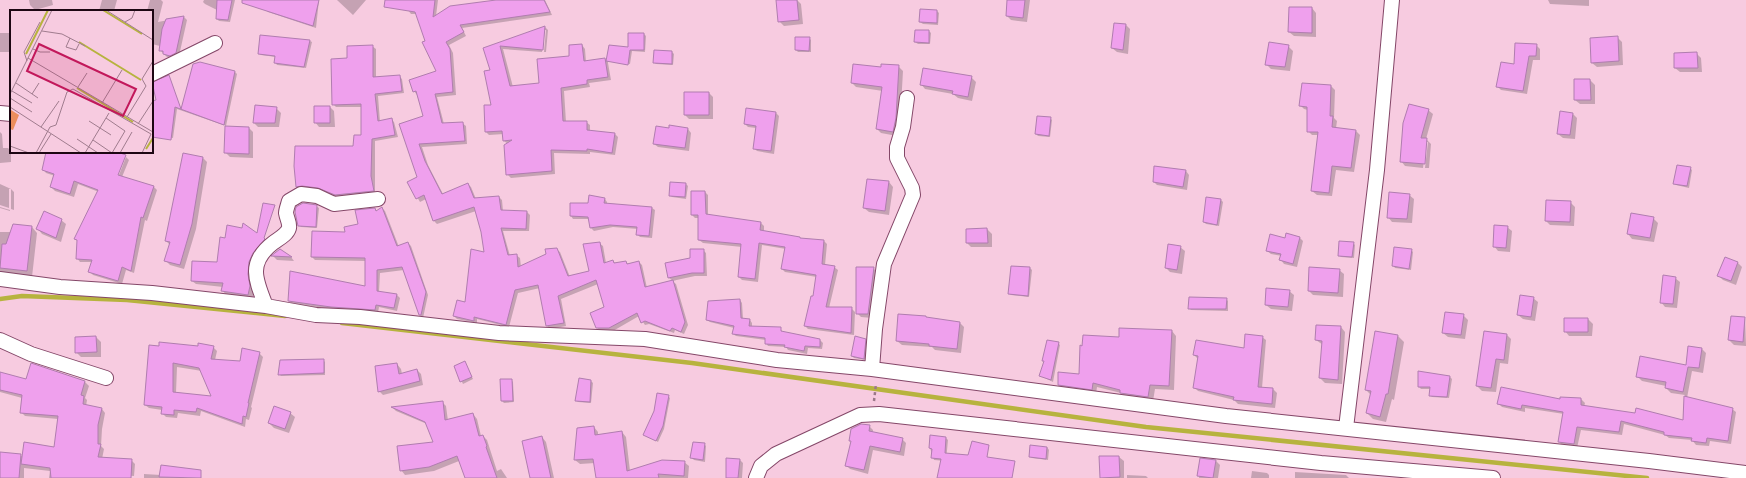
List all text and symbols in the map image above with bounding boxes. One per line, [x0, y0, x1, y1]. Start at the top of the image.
inset map [10, 10, 153, 153]

